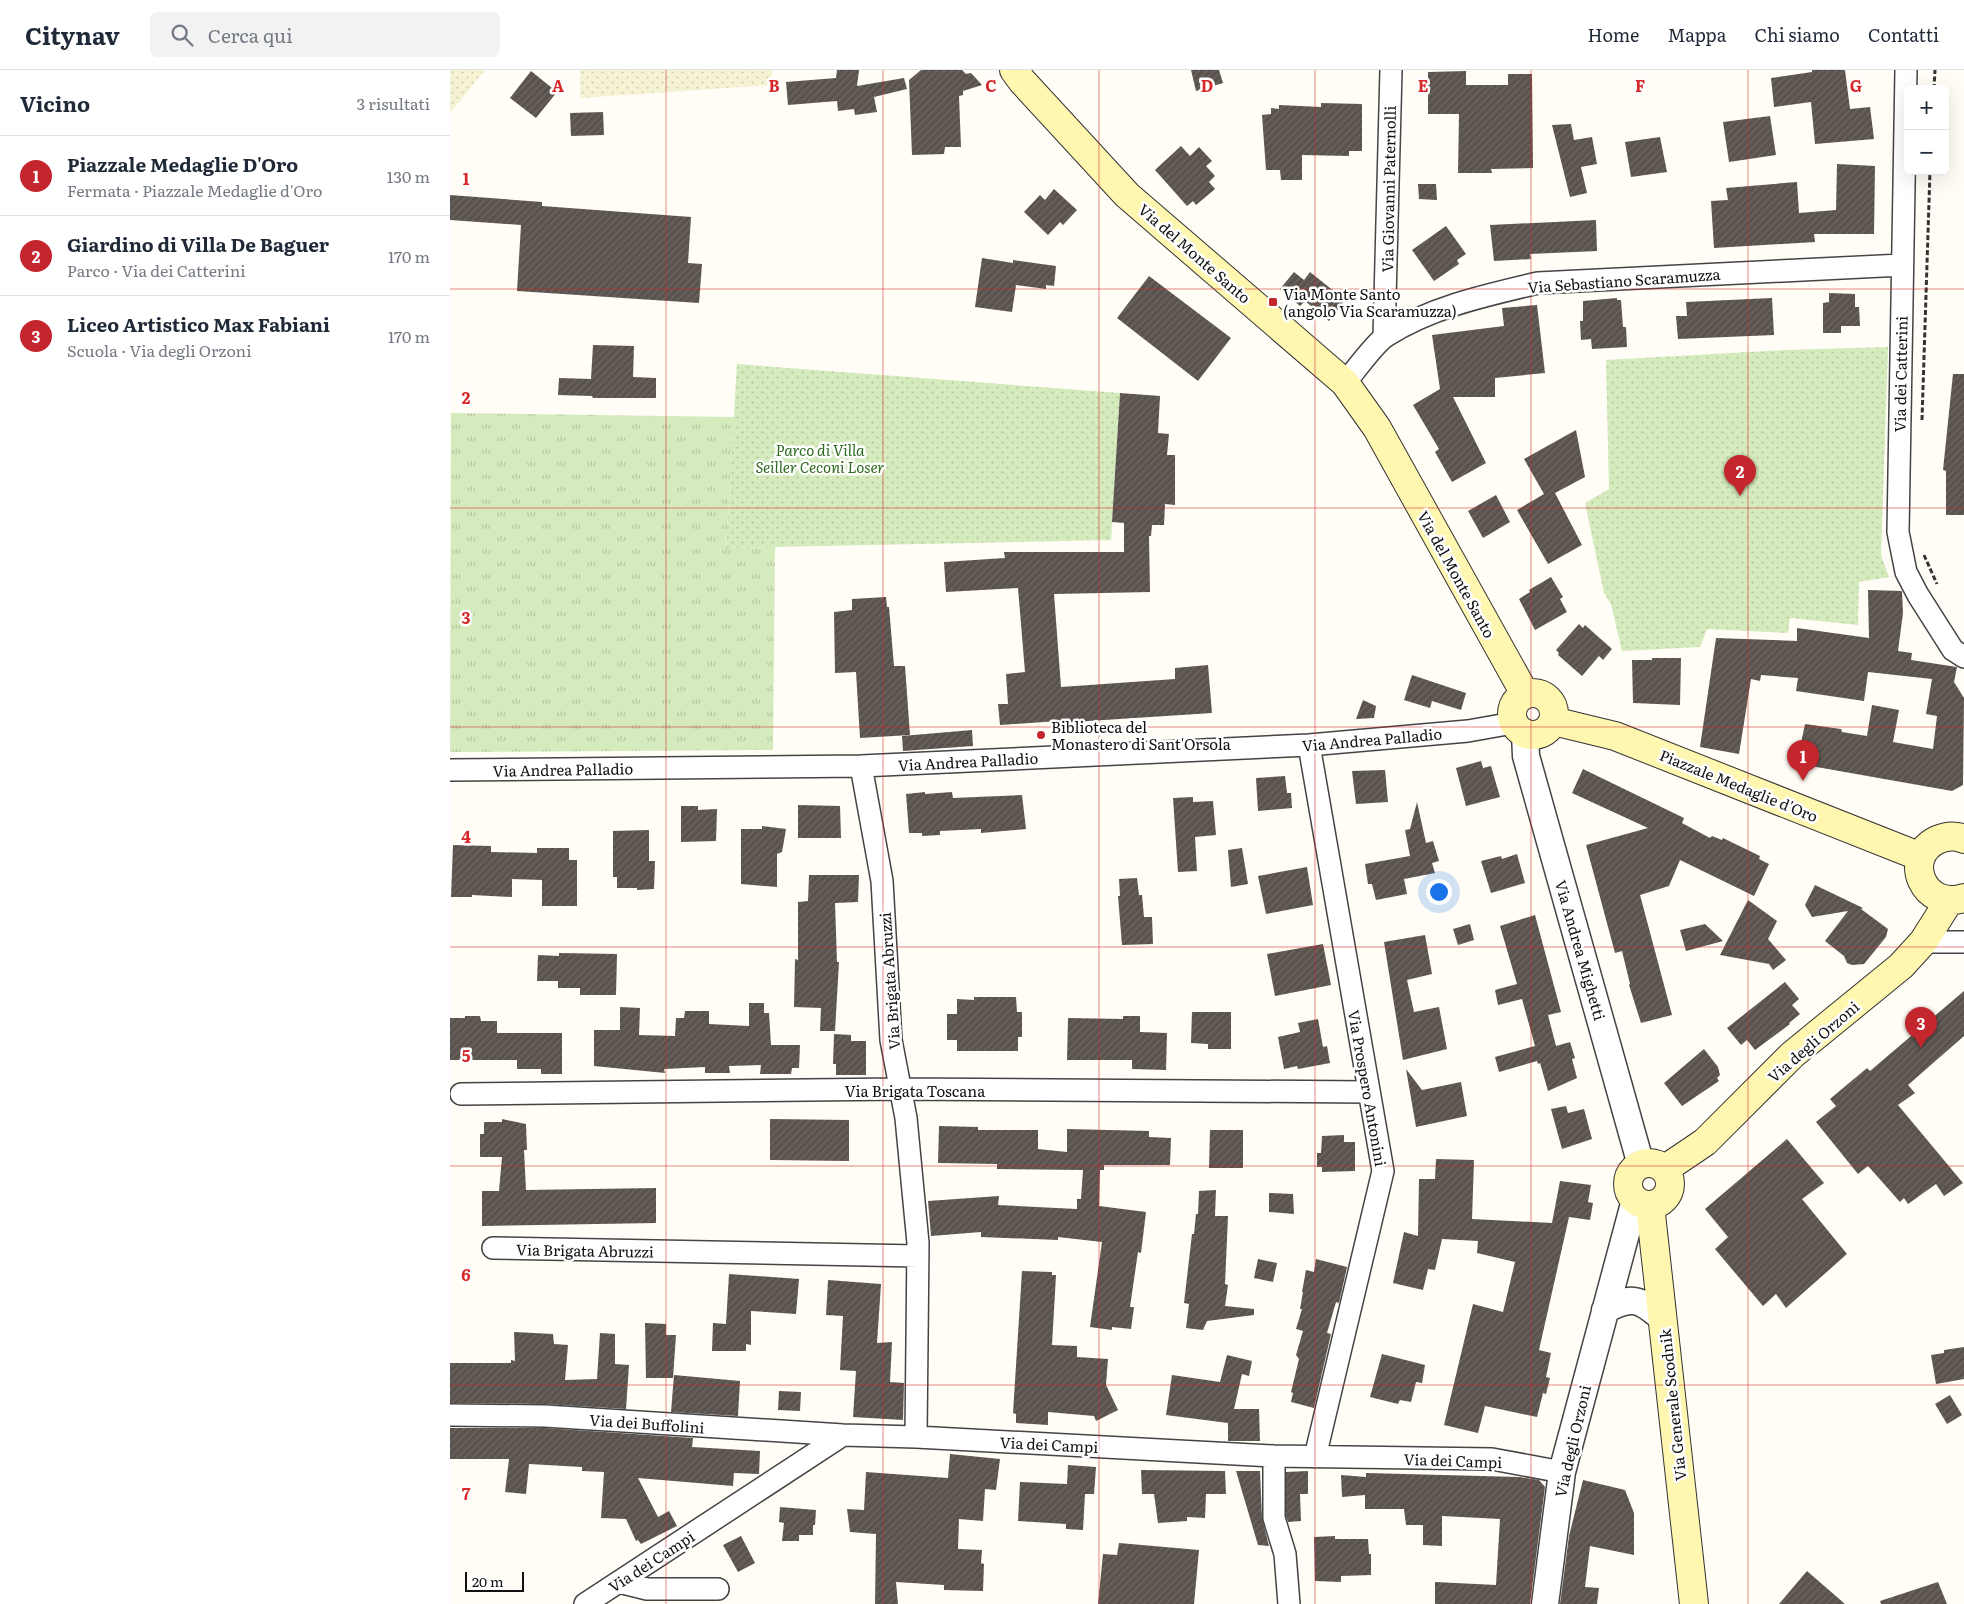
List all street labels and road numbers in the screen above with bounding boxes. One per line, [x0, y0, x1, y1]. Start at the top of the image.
street label: Via Giovanni Paternolli [1375, 105, 1401, 273]
street label: Via del Monte Santo [1134, 198, 1256, 308]
street label: Via Sebastiano Scaramuzza [1527, 262, 1722, 298]
street label: Via dei Catterini [1887, 316, 1913, 432]
street label: Via del Monte Santo [1412, 506, 1502, 642]
street label: Via Andrea Palladio [1301, 721, 1443, 757]
street label: Piazzale Medaglie d'Oro [1656, 743, 1822, 827]
street label: Via Andrea Palladio [897, 746, 1039, 776]
street label: Via Andrea Palladio [493, 756, 634, 782]
street label: Via Andrea Mighetti [1550, 877, 1612, 1023]
street label: Via Brigata Abruzzi [873, 912, 905, 1050]
street label: Via degli Orzoni [1762, 995, 1864, 1087]
street label: Via Prospero Antonini [1343, 1008, 1393, 1168]
street label: Via Brigata Toscana [845, 1079, 986, 1102]
street label: Via Brigata Abruzzi [516, 1237, 654, 1263]
street label: Via Generale Scodnik [1653, 1327, 1691, 1482]
street label: Via degli Orzoni [1548, 1383, 1596, 1499]
street label: Via dei Buffolini [589, 1408, 705, 1438]
street label: Via dei Campi [999, 1430, 1099, 1458]
street label: Via dei Campi [1403, 1447, 1503, 1473]
street label: Via dei Campi [603, 1524, 699, 1598]

